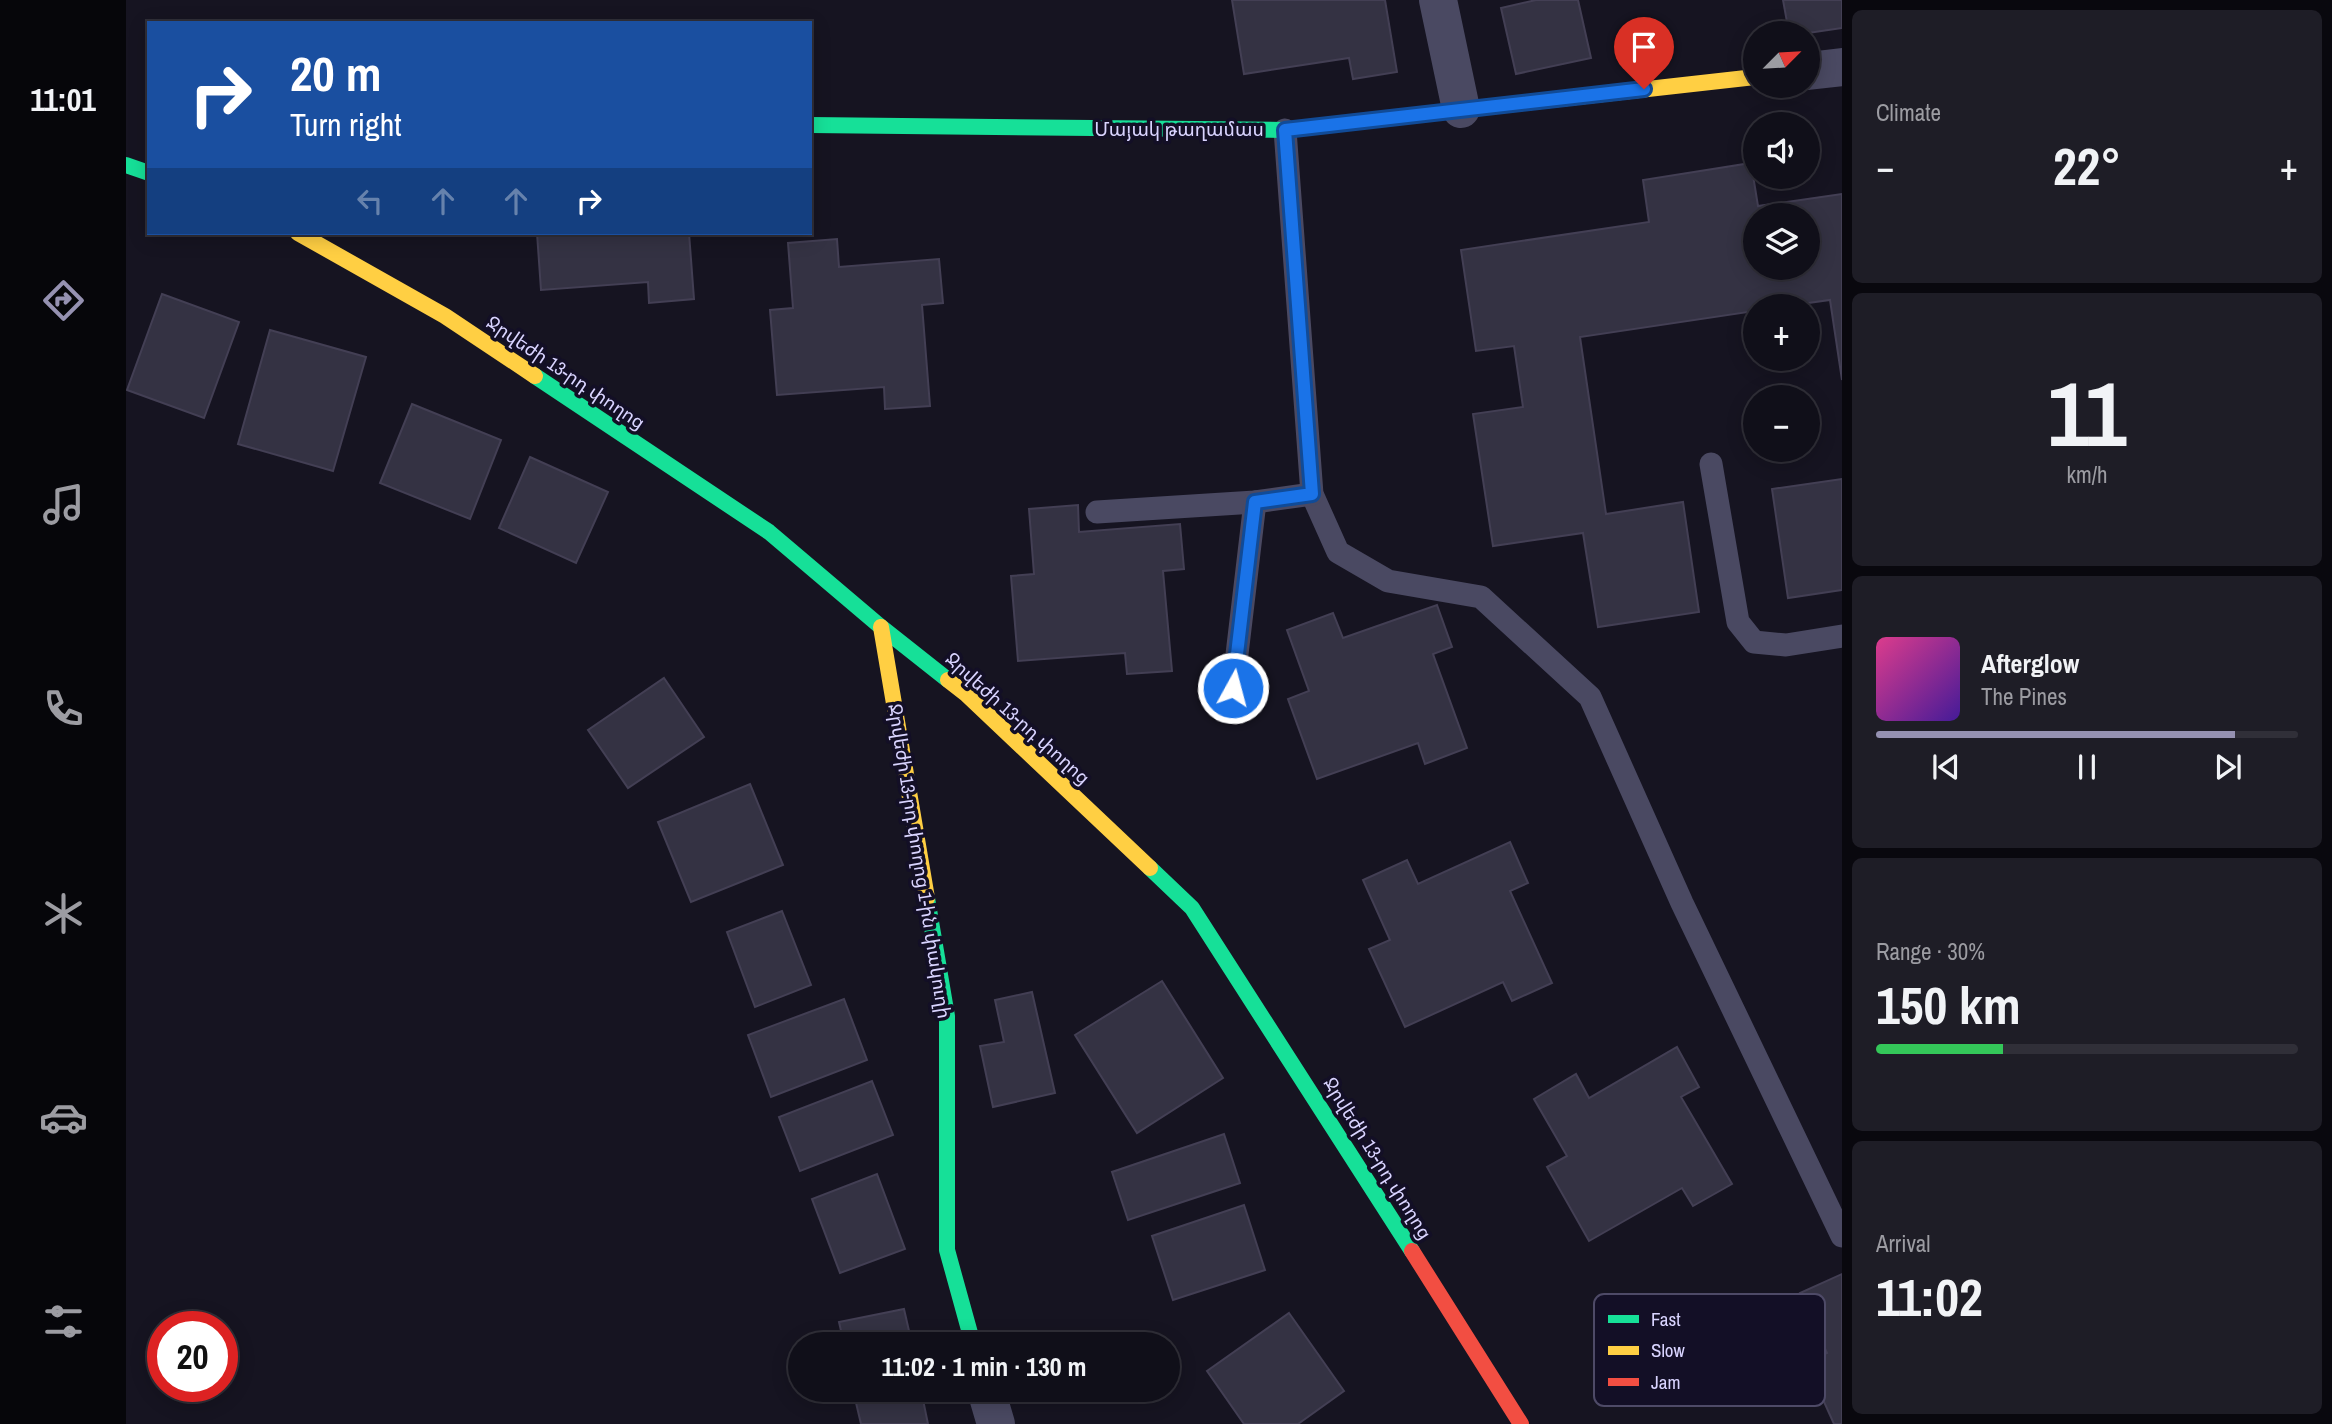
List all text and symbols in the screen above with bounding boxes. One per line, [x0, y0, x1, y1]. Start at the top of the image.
pin [1614, 17, 1674, 89]
north arrow [1743, 21, 1820, 98]
map controls [1743, 21, 1820, 462]
icon: arrive [1625, 28, 1663, 66]
text: 20 m [290, 40, 382, 106]
icon: right [175, 49, 266, 140]
text: 11:01 [30, 78, 96, 121]
text: Climate [1876, 97, 1941, 128]
text: Turn right [290, 103, 402, 146]
button: sound [1743, 112, 1820, 189]
street label: Մայակ թաղամաս [1094, 116, 1264, 142]
text: 22° [2053, 131, 2121, 201]
text: − [1876, 141, 1894, 192]
text: + [2280, 141, 2298, 192]
icon: left [351, 182, 389, 220]
icon: ahead [424, 182, 462, 220]
icon: ahead [497, 182, 535, 220]
icon: right [570, 182, 608, 220]
button: layers [1743, 203, 1820, 280]
icon: directions [39, 276, 88, 325]
button: + [1743, 294, 1820, 371]
street label: Ջրվեժի 13-րդ փողոց [481, 309, 651, 435]
text: 11 [2048, 352, 2126, 474]
button: − [1743, 385, 1820, 462]
text: km/h [2067, 459, 2107, 490]
icon: music [39, 480, 88, 529]
street label: Ջրվեժի 13-րդ փողոց [940, 646, 1096, 790]
text: Afterglow [1981, 646, 2079, 681]
position arrow [1196, 651, 1270, 725]
text: The Pines [1981, 681, 2067, 712]
icon: phone [39, 684, 88, 733]
street label: Ջրվեժի 13-րդ փողոց 1-ին փակուղի [882, 702, 958, 1020]
icon: previous [1927, 748, 1965, 786]
icon: pause [2068, 748, 2106, 786]
icon: next [2209, 748, 2247, 786]
icon: climate [39, 889, 88, 938]
text: Range · 30% [1876, 936, 1985, 967]
text: 150 km [1876, 970, 2021, 1040]
street label: Ջրվեժի 13-րդ փողոց [1318, 1072, 1438, 1244]
icon: car [39, 1093, 88, 1142]
text: Arrival [1876, 1228, 1931, 1259]
text: 11:02 [1876, 1262, 1983, 1332]
legend [1594, 1294, 1825, 1406]
icon: filters [39, 1297, 88, 1346]
text: Fast [1651, 1306, 1681, 1332]
speed limit sign: 20 [147, 1311, 238, 1402]
text: Slow [1651, 1337, 1686, 1363]
text: 11:02 · 1 min · 130 m [881, 1349, 1087, 1384]
text: Jam [1651, 1369, 1680, 1395]

